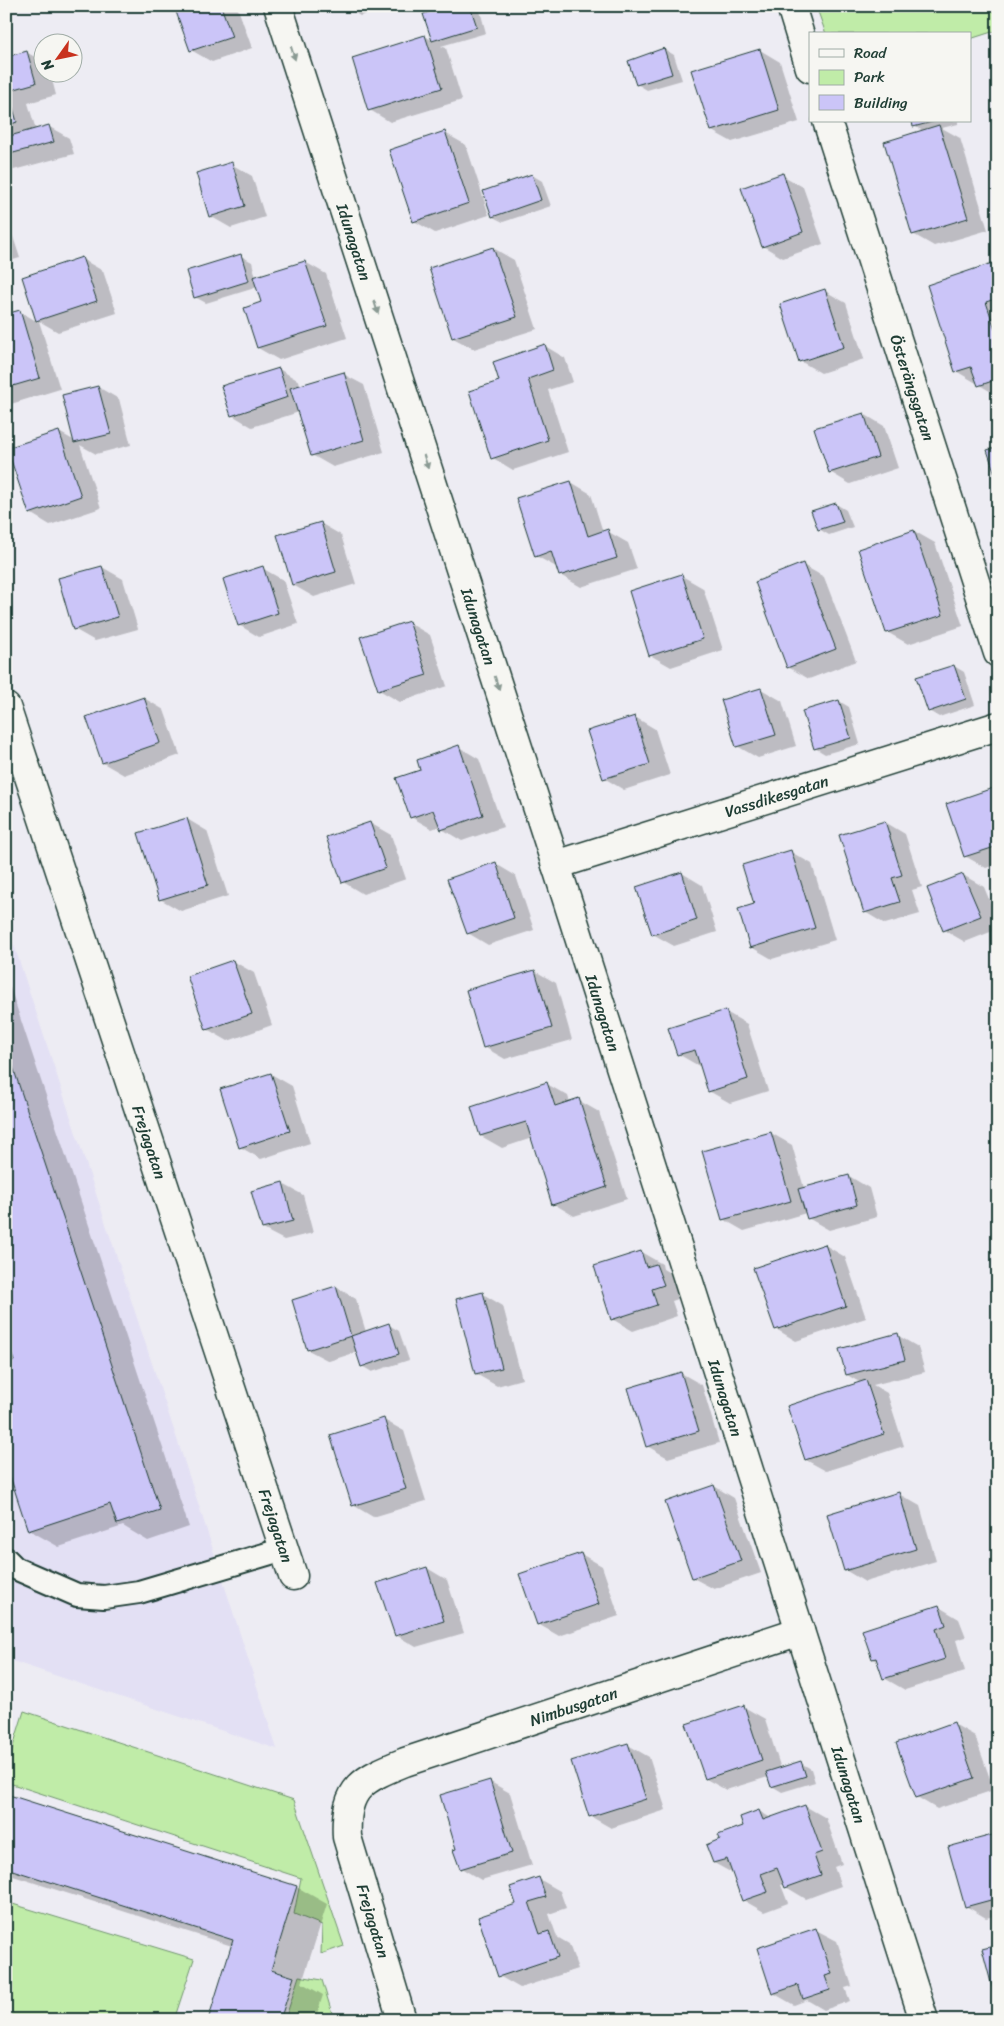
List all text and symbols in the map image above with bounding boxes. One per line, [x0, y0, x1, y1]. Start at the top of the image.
north arrow [32, 32, 82, 82]
legend [809, 32, 972, 122]
text: Road [854, 40, 887, 66]
one-way arrow [290, 45, 298, 60]
text: N [34, 54, 61, 77]
text: Park [854, 64, 885, 90]
text: Building [854, 90, 908, 116]
street label: Idunagatan [328, 199, 381, 285]
one-way arrow [372, 300, 380, 315]
street label: Österängsgatan [882, 330, 944, 445]
one-way arrow [422, 455, 430, 470]
street label: Idunagatan [452, 583, 505, 669]
one-way arrow [493, 676, 501, 691]
street label: Vassdikesgatan [721, 766, 832, 826]
street label: Idunagatan [577, 969, 629, 1056]
street label: Frejagatan [124, 1101, 176, 1183]
street label: Idunagatan [700, 1354, 752, 1441]
street label: Frejagatan [251, 1485, 302, 1567]
street label: Nimbusgatan [526, 1678, 622, 1734]
street label: Idunagatan [823, 1741, 875, 1827]
street label: Frejagatan [348, 1880, 398, 1962]

